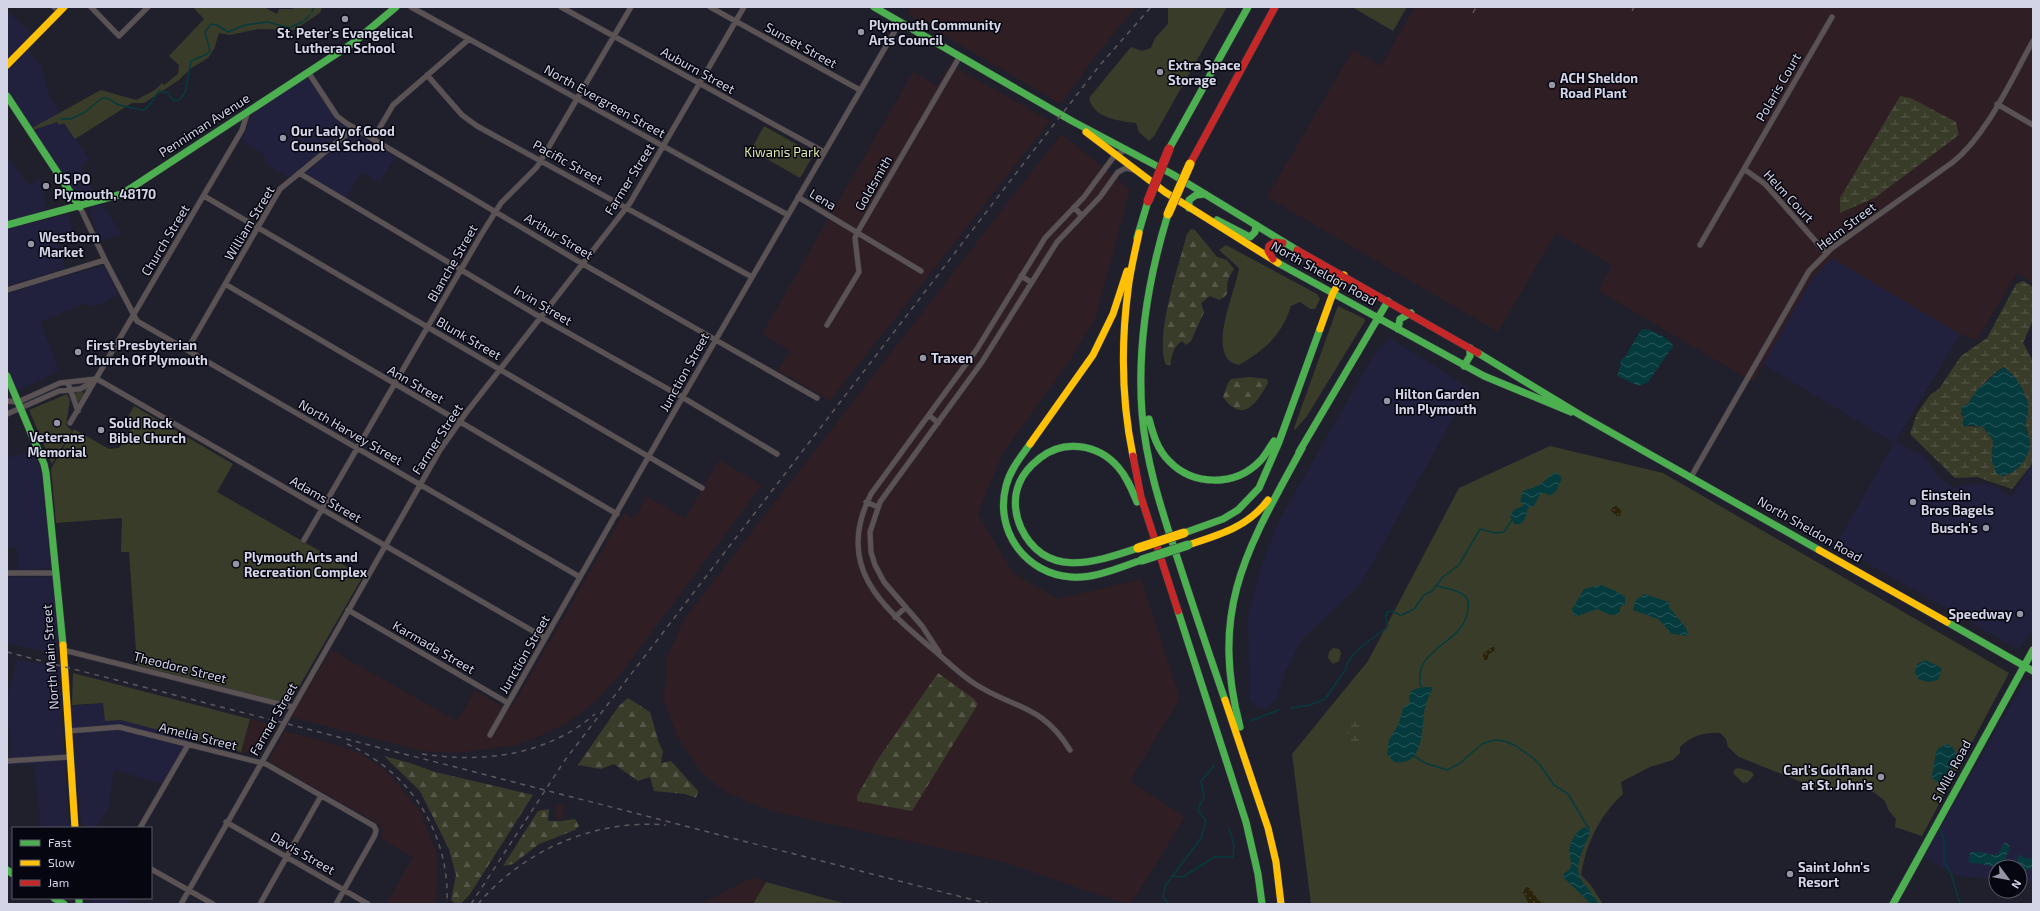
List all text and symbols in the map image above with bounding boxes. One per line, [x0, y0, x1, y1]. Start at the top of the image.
marker: St. Peter's Evangelical Lutheran School [340, 14, 350, 24]
place label: Plymouth Community Arts Council [869, 17, 1002, 48]
street label: Sunset Street [762, 19, 840, 71]
place label: St. Peter's Evangelical Lutheran School [277, 25, 414, 56]
marker: Plymouth Community Arts Council [856, 27, 866, 37]
street label: Auburn Street [658, 43, 738, 97]
street label: Polaris Court [1752, 50, 1804, 124]
place label: Extra Space Storage [1168, 57, 1241, 88]
street label: North Evergreen Street [542, 61, 668, 141]
marker: Extra Space Storage [1155, 67, 1165, 77]
place label: ACH Sheldon Road Plant [1560, 70, 1638, 101]
marker: ACH Sheldon Road Plant [1547, 80, 1557, 90]
street label: Penniman Avenue [156, 90, 252, 160]
place label: Our Lady of Good Counsel School [291, 123, 395, 154]
marker: Our Lady of Good Counsel School [278, 133, 288, 143]
street label: Pacific Street [530, 136, 606, 188]
street label: Farmer Street [601, 140, 657, 218]
park label: Kiwanis Park [744, 144, 820, 160]
street label: Goldsmith [851, 153, 895, 213]
street label: Helm Court [1761, 166, 1817, 226]
place label: US PO Plymouth, 48170 [54, 171, 156, 202]
marker: US PO Plymouth, 48170 [41, 181, 51, 191]
street label: William Street [220, 183, 278, 263]
street label: Lena [807, 185, 839, 213]
street label: Helm Street [1813, 199, 1879, 253]
street label: Church Street [137, 201, 193, 279]
street label: Arthur Street [522, 209, 596, 263]
street label: Blanche Street [423, 221, 481, 304]
place label: Westborn Market [39, 229, 100, 260]
street label: North Sheldon Road [1268, 237, 1380, 309]
marker: Westborn Market [26, 239, 36, 249]
street label: Irvin Street [511, 281, 575, 329]
street label: Blunk Street [434, 313, 504, 363]
street label: Junction Street [656, 330, 712, 414]
place label: First Presbyterian Church Of Plymouth [86, 337, 208, 368]
marker: First Presbyterian Church Of Plymouth [73, 347, 83, 357]
place label: Traxen [931, 350, 973, 366]
marker: Traxen [918, 353, 928, 363]
street label: Ann Street [385, 362, 447, 407]
place label: Hilton Garden Inn Plymouth [1395, 386, 1480, 417]
street label: North Harvey Street [296, 396, 406, 468]
marker: Hilton Garden Inn Plymouth [1382, 396, 1392, 406]
street label: Farmer Street [408, 400, 466, 477]
place label: Solid Rock Bible Church [109, 415, 186, 446]
marker: Veterans Memorial [52, 418, 62, 428]
marker: Solid Rock Bible Church [96, 425, 106, 435]
place label: Veterans Memorial [27, 429, 87, 460]
street label: Adams Street [287, 472, 365, 526]
place label: Einstein Bros Bagels [1921, 487, 1994, 518]
street label: North Sheldon Road [1755, 493, 1865, 565]
marker: Einstein Bros Bagels [1908, 497, 1918, 507]
place label: Busch's [1931, 520, 1978, 536]
marker: Busch's [1981, 523, 1991, 533]
place label: Plymouth Arts and Recreation Complex [244, 549, 368, 580]
marker: Plymouth Arts and Recreation Complex [231, 559, 241, 569]
street label: North Main Street [38, 604, 62, 710]
place label: Speedway [1948, 606, 2013, 622]
marker: Speedway [2015, 609, 2025, 619]
street label: Junction Street [495, 612, 553, 696]
street label: Karmada Street [390, 617, 478, 677]
street label: Theodore Street [132, 648, 228, 686]
street label: Farmer Street [246, 680, 300, 758]
street label: Amelia Street [157, 719, 239, 753]
street label: 5 Mile Road [1928, 737, 1974, 805]
place label: Carl's Golfland at St. John's [1783, 762, 1873, 793]
marker: Carl's Golfland at St. John's [1876, 772, 1886, 782]
legend [12, 827, 152, 899]
street label: Davis Street [268, 828, 338, 878]
text: Fast [48, 835, 72, 849]
text: Slow [48, 855, 75, 869]
place label: Saint John's Resort [1798, 859, 1870, 890]
north arrow [1988, 859, 2028, 899]
marker: Saint John's Resort [1785, 869, 1795, 879]
text: Jam [48, 875, 69, 889]
text: N [2009, 878, 2025, 891]

